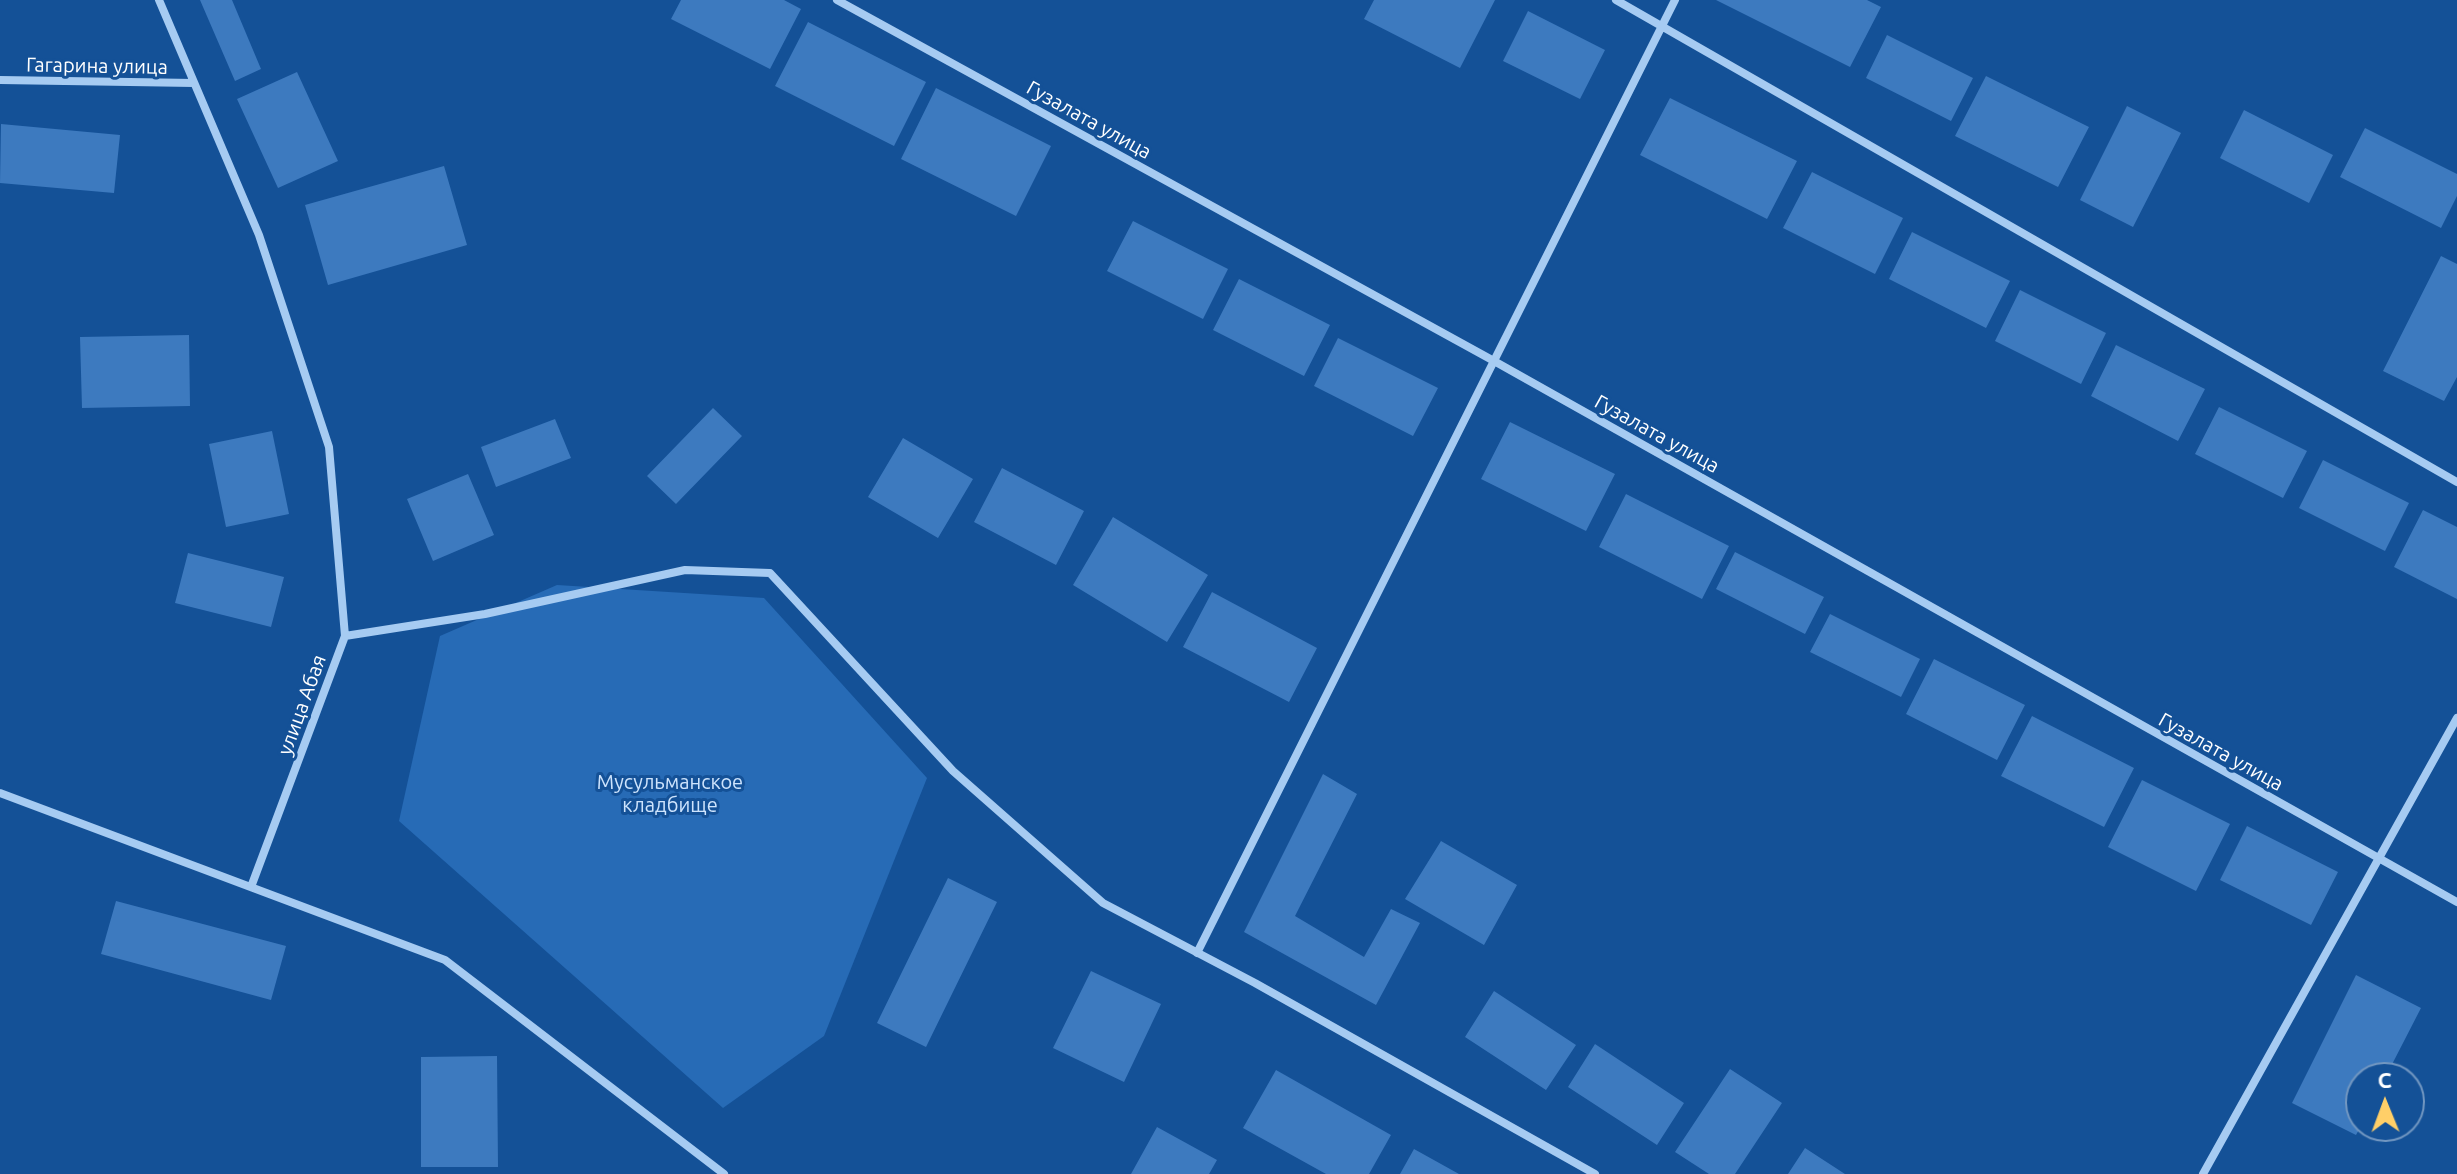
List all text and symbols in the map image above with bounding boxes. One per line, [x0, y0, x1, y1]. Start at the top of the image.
street label: Гагарина улица [26, 53, 168, 79]
street label: Гузалата улица [1022, 76, 1156, 164]
street label: Гузалата улица [1590, 390, 1724, 478]
street label: улица Абая [273, 652, 331, 758]
street label: Гузалата улица [2154, 708, 2288, 796]
park label: Мусульманское кладбище [597, 770, 743, 817]
north arrow [2345, 1062, 2425, 1142]
text: С [2377, 1067, 2392, 1092]

